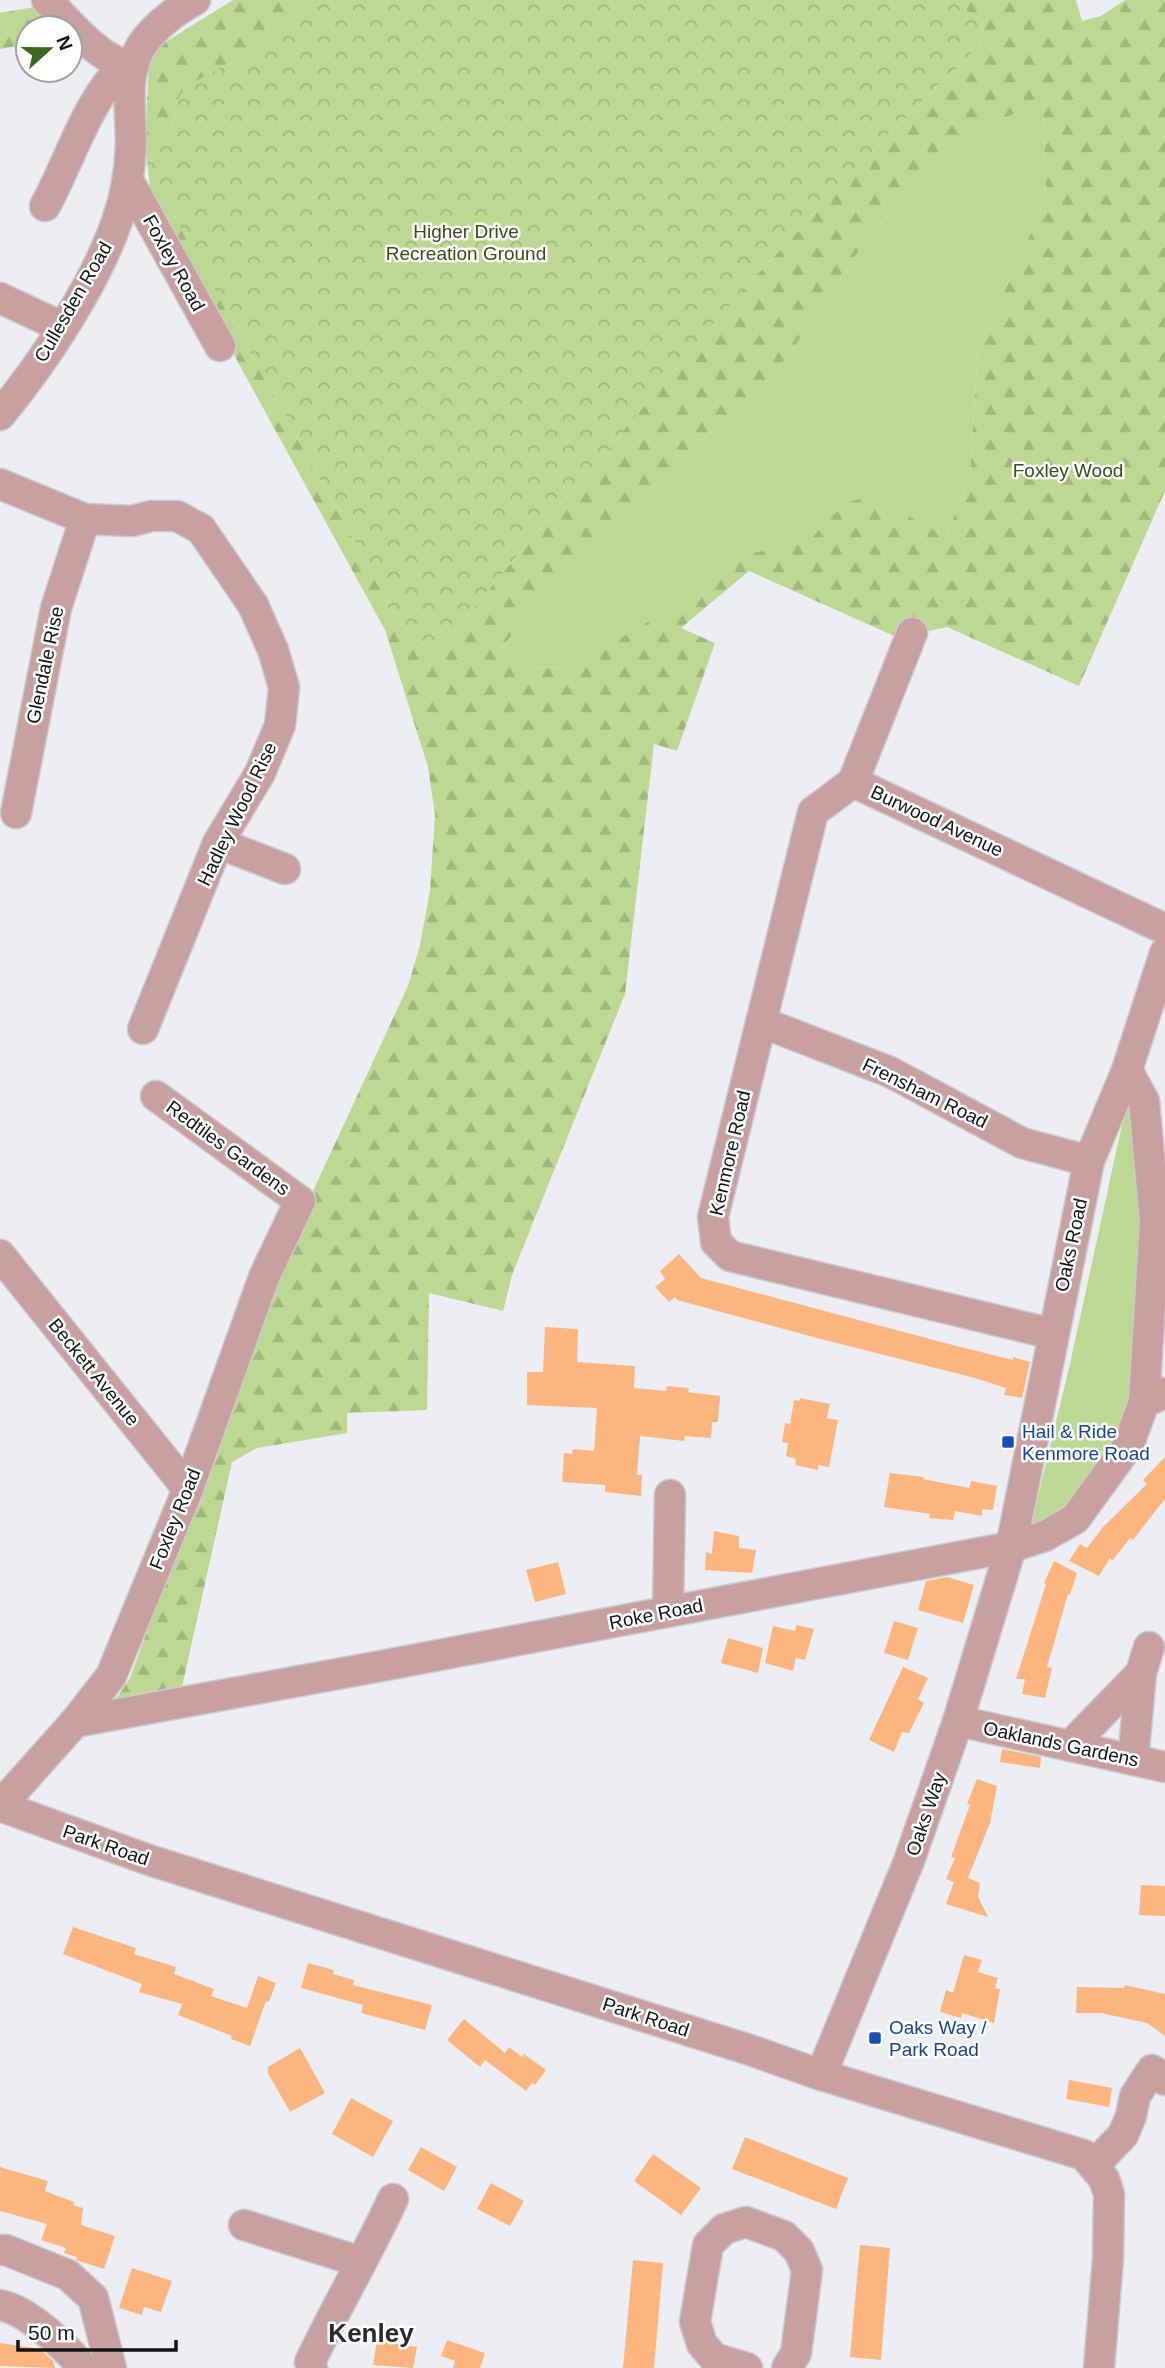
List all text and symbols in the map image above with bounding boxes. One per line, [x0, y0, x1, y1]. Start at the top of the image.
north arrow [14, 14, 84, 84]
text: N [52, 33, 77, 53]
street label: Foxley Road [139, 211, 209, 315]
park label: Higher Drive Recreation Ground [386, 221, 546, 264]
street label: Cullesden Road [30, 238, 116, 366]
park label: Foxley Wood [1013, 460, 1123, 481]
street label: Glendale Rise [22, 604, 68, 726]
street label: Hadley Wood Rise [193, 739, 281, 889]
street label: Burwood Avenue [868, 781, 1006, 861]
street label: Frensham Road [859, 1054, 991, 1132]
street label: Kenmore Road [705, 1088, 755, 1218]
street label: Redtiles Gardens [162, 1096, 294, 1200]
street label: Oaks Road [1051, 1196, 1091, 1294]
street label: Beckett Avenue [44, 1314, 144, 1430]
place label: Hail & Ride Kenmore Road [1022, 1421, 1150, 1464]
marker: Hail & Ride Kenmore Road [1000, 1434, 1016, 1450]
street label: Foxley Road [145, 1466, 205, 1572]
street label: Roke Road [607, 1595, 705, 1633]
street label: Oaklands Gardens [981, 1717, 1141, 1771]
street label: Oaks Way [902, 1769, 950, 1859]
street label: Park Road [60, 1820, 152, 1870]
street label: Park Road [600, 1993, 692, 2041]
place label: Oaks Way / Park Road [889, 2017, 987, 2060]
marker: Oaks Way / Park Road [867, 2030, 883, 2046]
scale bar [18, 2308, 175, 2352]
district label: Kenley [328, 2318, 414, 2348]
text: 50 m [28, 2321, 75, 2344]

